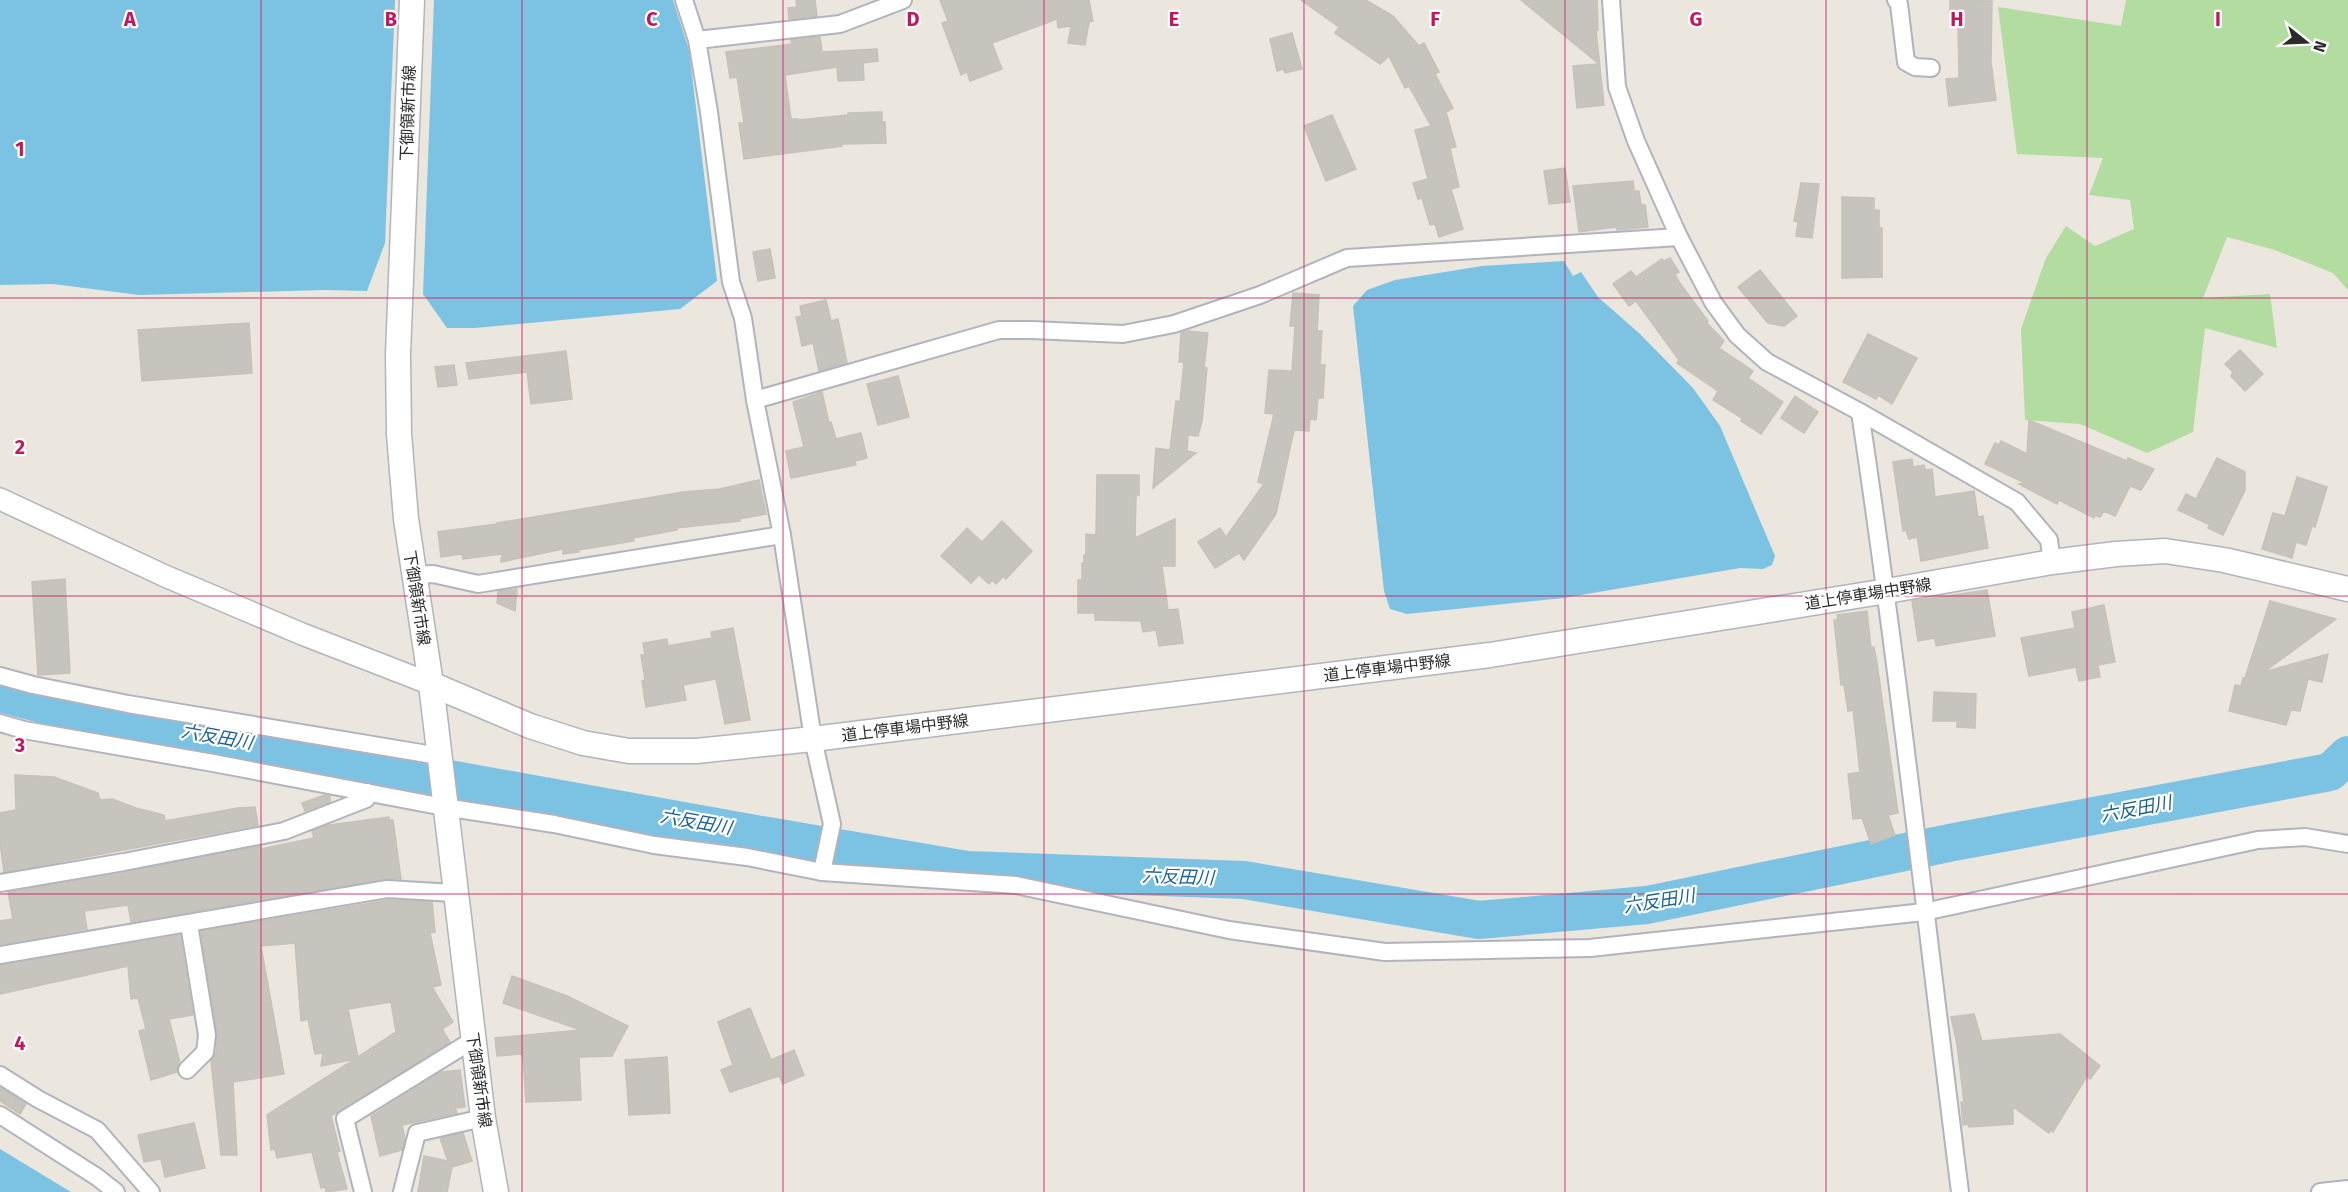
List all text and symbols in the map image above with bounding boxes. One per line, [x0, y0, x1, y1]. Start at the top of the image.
text: A [123, 7, 137, 31]
text: B [385, 7, 397, 31]
text: C [646, 7, 658, 31]
text: D [906, 7, 920, 31]
text: E [1169, 7, 1179, 31]
text: F [1430, 7, 1440, 31]
text: G [1690, 7, 1702, 31]
text: H [1950, 7, 1964, 31]
text: I [2215, 7, 2221, 31]
north arrow [2276, 12, 2336, 72]
text: N [2309, 39, 2330, 54]
street label: 下御領新市線 [397, 65, 419, 161]
text: 1 [15, 137, 25, 161]
text: 2 [15, 435, 25, 459]
street label: 下御領新市線 [400, 549, 434, 647]
street label: 道上停車場中野線 [1803, 575, 1933, 613]
street label: 道上停車場中野線 [1322, 651, 1452, 685]
street label: 道上停車場中野線 [840, 711, 970, 745]
water label: 六反田川 [180, 720, 256, 754]
text: 3 [14, 733, 25, 757]
water label: 六反田川 [2099, 791, 2175, 827]
water label: 六反田川 [659, 805, 735, 839]
water label: 六反田川 [1142, 865, 1216, 889]
water label: 六反田川 [1622, 884, 1698, 917]
text: 4 [14, 1031, 26, 1055]
street label: 下御領新市線 [463, 1031, 495, 1129]

